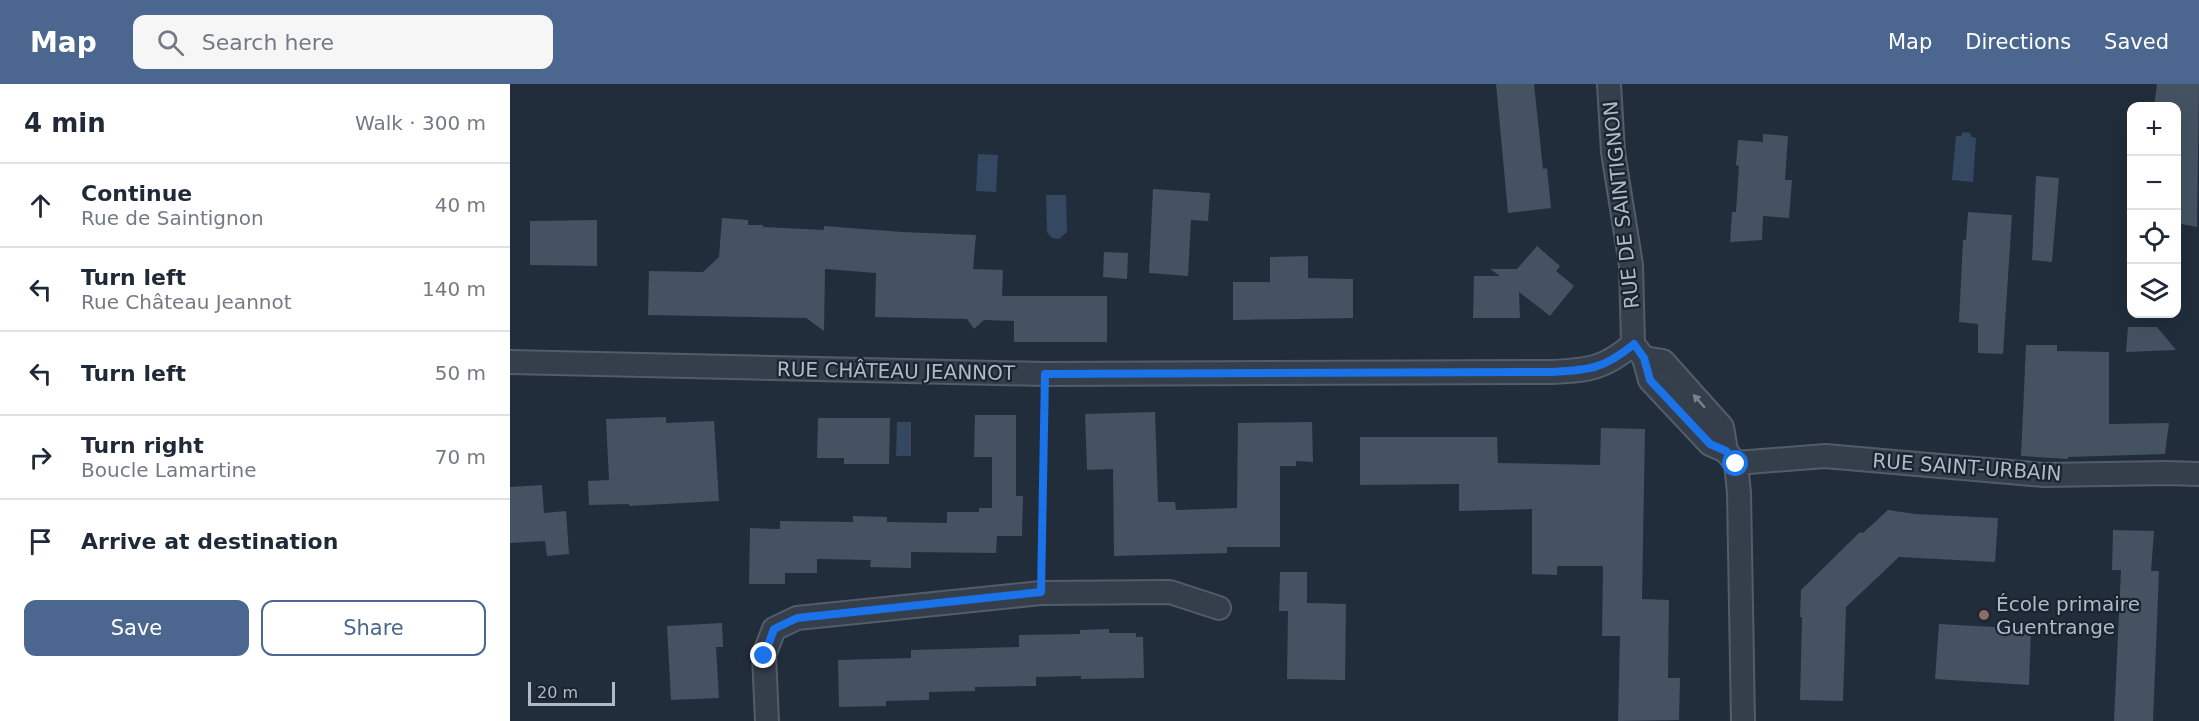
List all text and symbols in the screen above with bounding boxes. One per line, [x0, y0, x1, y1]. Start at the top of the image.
search box [133, 15, 553, 69]
text: Map [30, 26, 97, 59]
icon: search [154, 26, 187, 59]
text: Search here [202, 30, 334, 55]
text: Map [1888, 30, 1932, 54]
text: Directions [1965, 30, 2071, 54]
text: Saved [2104, 30, 2169, 54]
street label: RUE DE SAINTIGNON [1598, 100, 1644, 310]
map controls [2127, 102, 2181, 318]
button: + [2127, 102, 2181, 156]
text: 4 min [24, 108, 106, 138]
text: Walk · 300 m [355, 111, 486, 135]
button: − [2127, 156, 2181, 210]
text: Continue [81, 181, 192, 206]
icon: ahead [24, 189, 57, 222]
text: 40 m [435, 193, 486, 217]
text: Rue de Saintignon [81, 206, 264, 230]
button: locate [2127, 210, 2181, 264]
button: layers [2127, 264, 2181, 318]
text: Turn left [81, 265, 186, 290]
icon: left [24, 273, 57, 306]
text: 140 m [422, 277, 486, 301]
text: Rue Château Jeannot [81, 290, 292, 314]
icon: left [24, 357, 57, 390]
street label: RUE CHÂTEAU JEANNOT [777, 357, 1016, 385]
text: Turn left [81, 361, 186, 386]
text: 50 m [435, 361, 486, 385]
one-way arrow [1693, 394, 1706, 409]
text: Turn right [81, 433, 204, 458]
icon: right [24, 441, 57, 474]
text: 70 m [435, 445, 486, 469]
street label: RUE SAINT-URBAIN [1872, 448, 2062, 486]
route start [1722, 450, 1748, 476]
text: Boucle Lamartine [81, 458, 257, 482]
icon: arrive [24, 525, 57, 558]
text: Arrive at destination [81, 529, 338, 554]
place label: École primaire Guentrange [1996, 592, 2140, 639]
button: Save [24, 600, 249, 656]
button: Share [261, 600, 486, 656]
marker: École primaire Guentrange [1977, 608, 1991, 622]
route end [750, 642, 776, 668]
scale bar [528, 679, 615, 706]
text: 20 m [537, 683, 578, 702]

